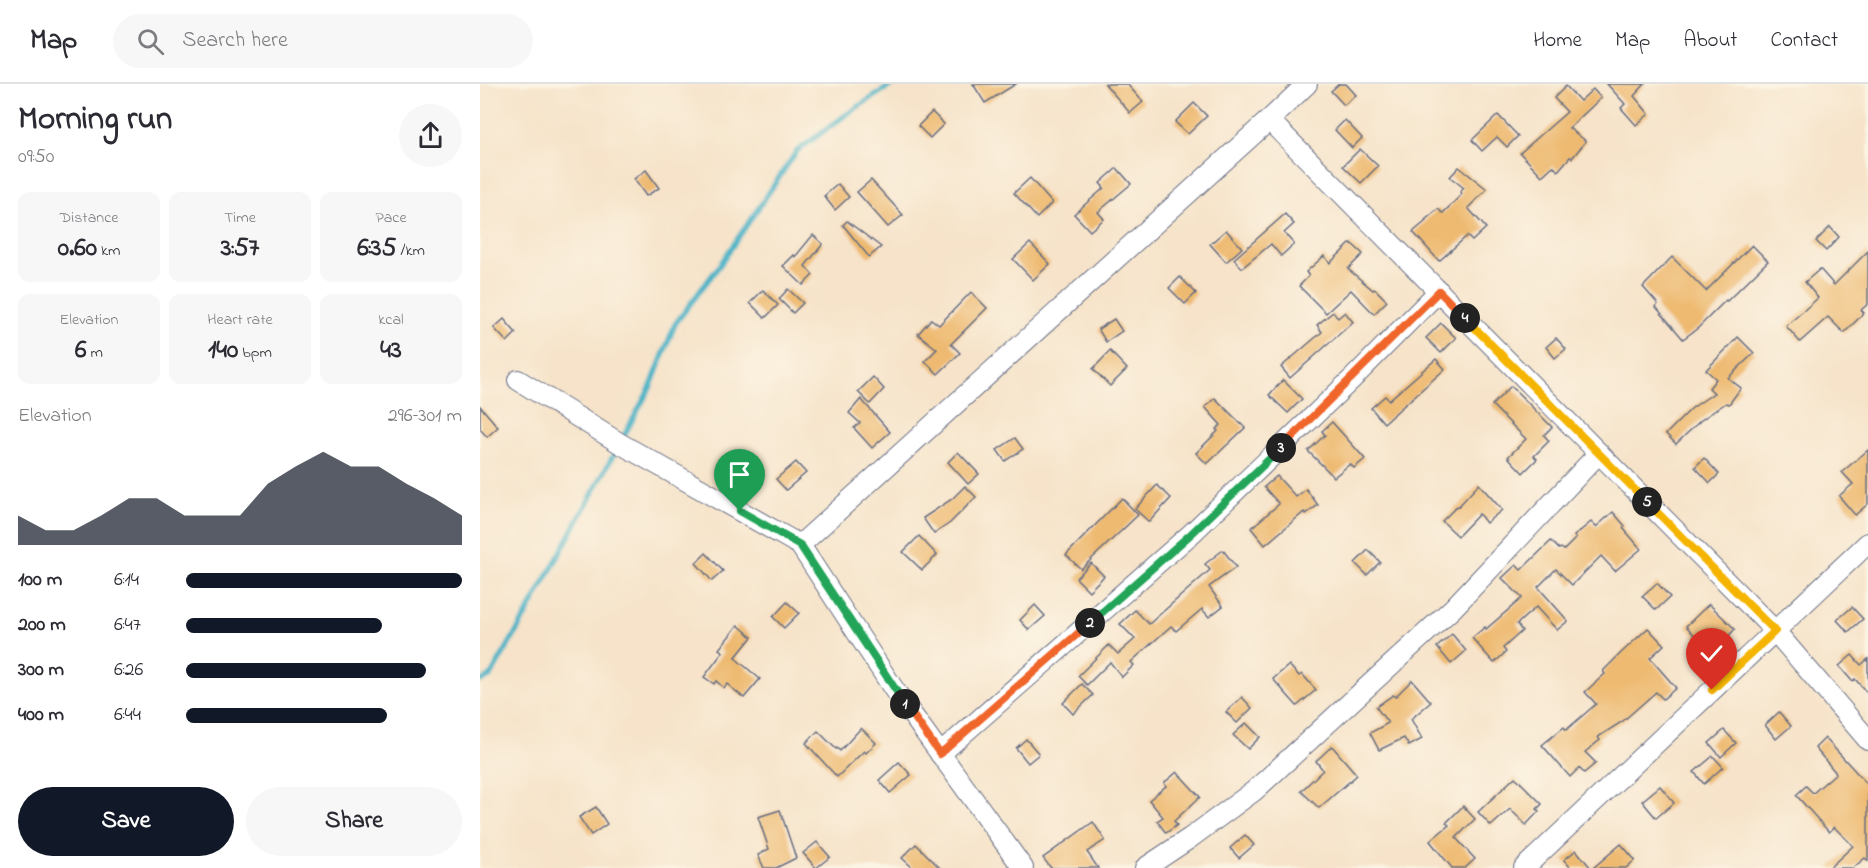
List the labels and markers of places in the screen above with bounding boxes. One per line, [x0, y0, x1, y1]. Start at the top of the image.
pin: 4 [1450, 303, 1480, 333]
pin: 3 [1266, 433, 1296, 463]
pin [714, 449, 765, 511]
pin: 5 [1632, 487, 1662, 517]
pin: 2 [1075, 608, 1105, 638]
pin [1686, 628, 1737, 690]
pin: 1 [890, 689, 920, 719]

